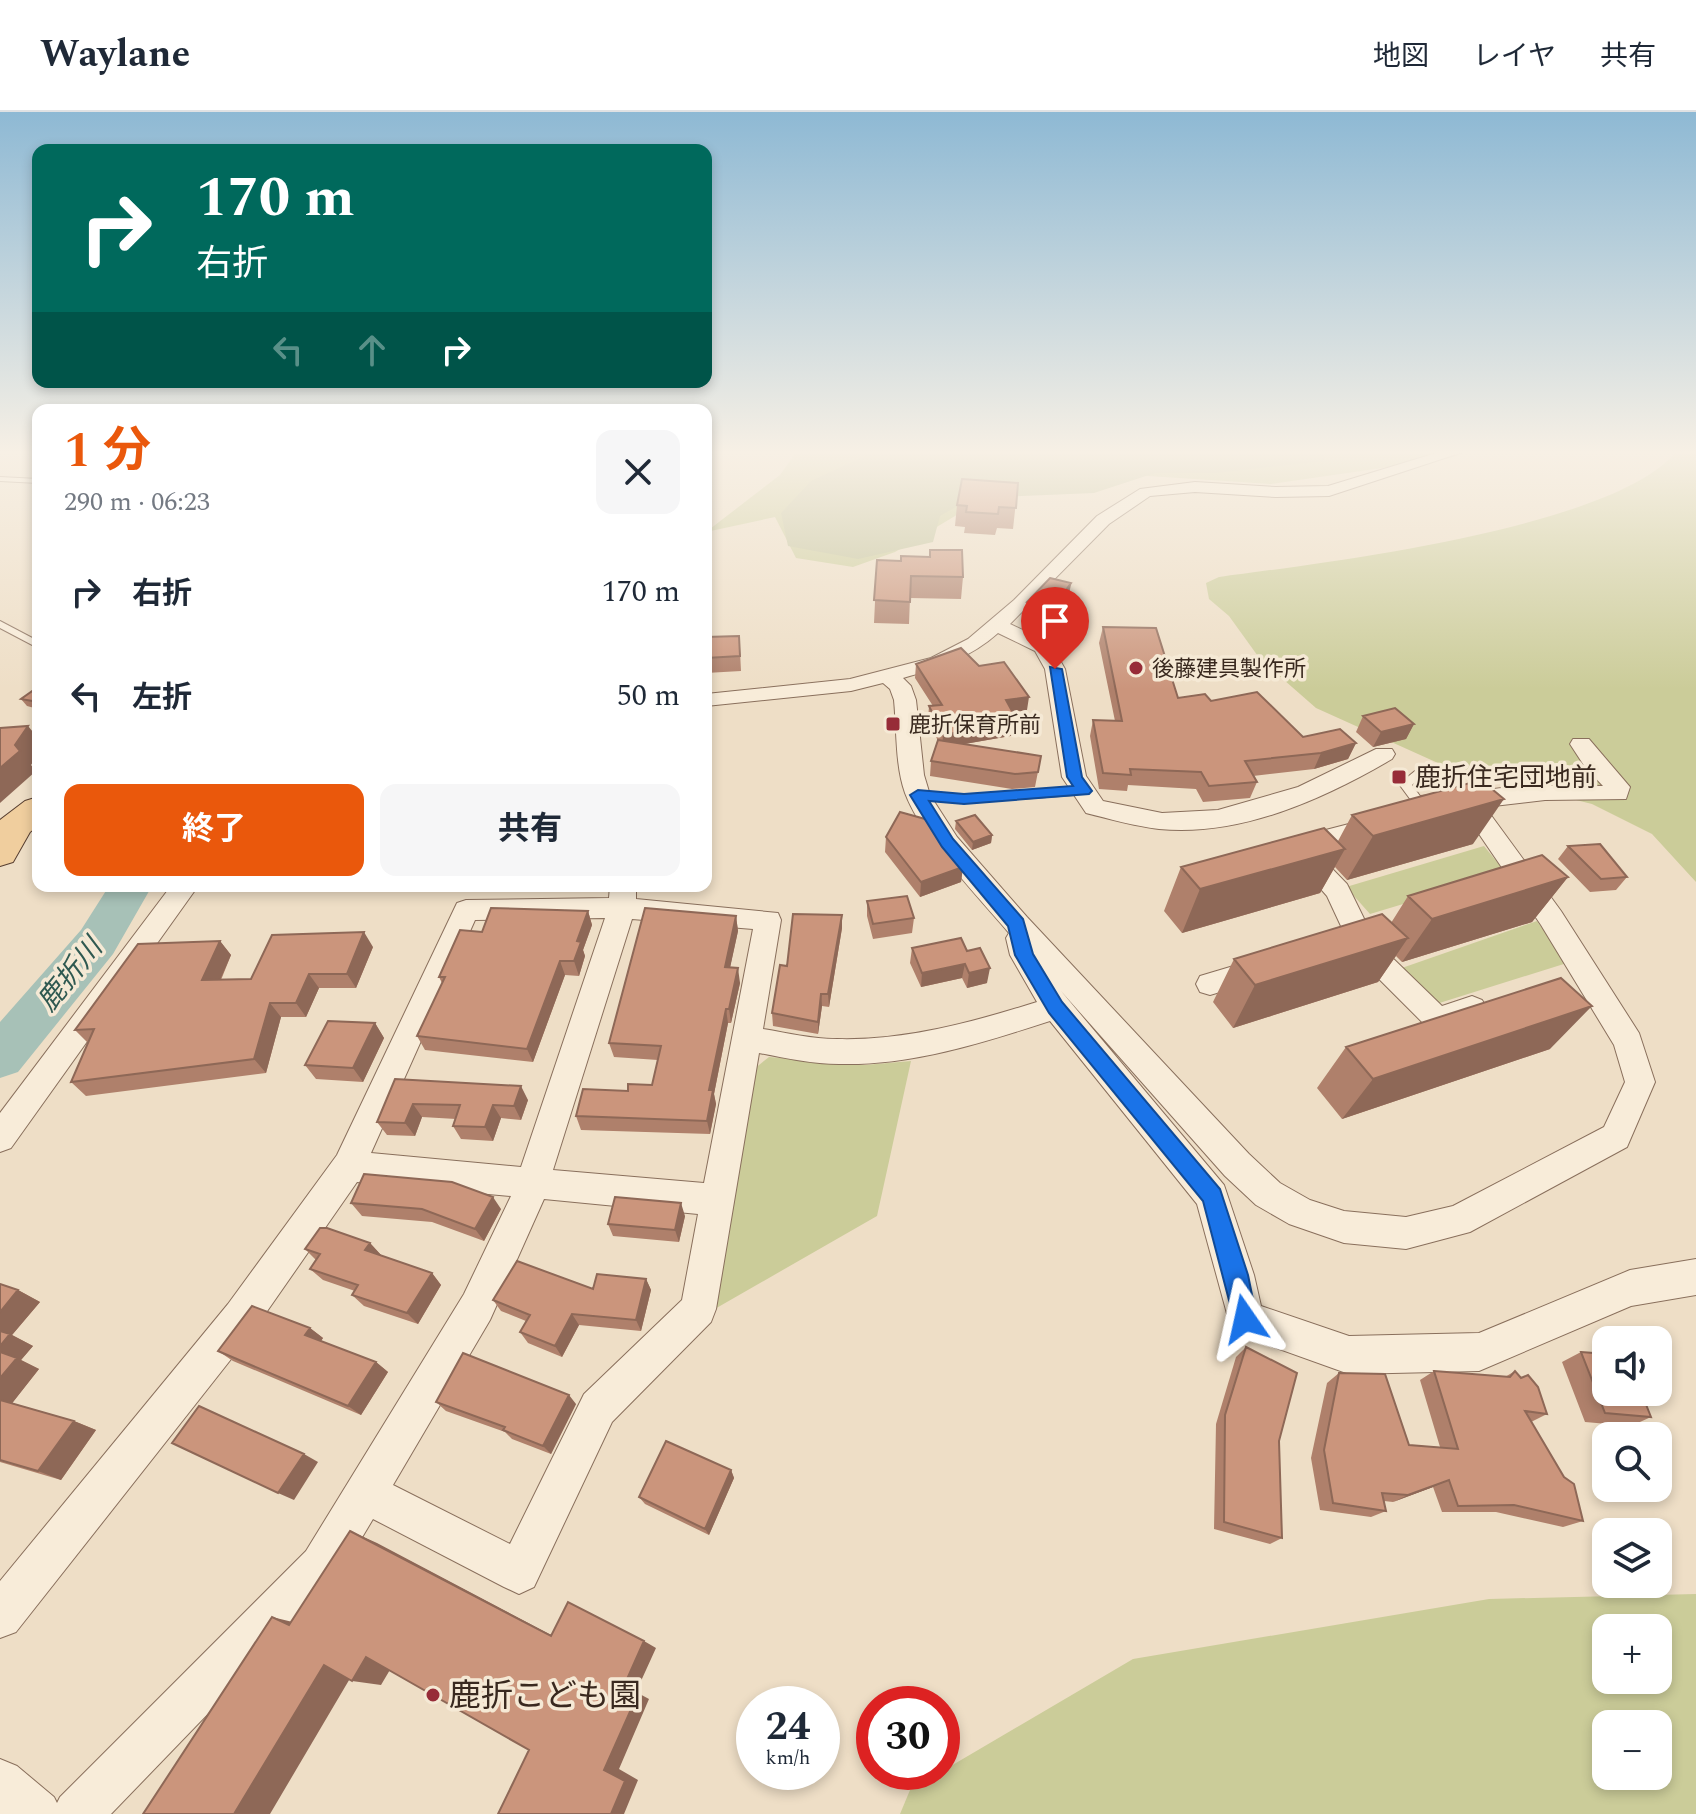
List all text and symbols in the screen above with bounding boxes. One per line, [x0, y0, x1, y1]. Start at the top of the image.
text: Waylane [40, 26, 190, 84]
text: 地図 [1373, 35, 1429, 78]
text: レイヤ [1473, 35, 1556, 78]
text: 共有 [1600, 35, 1656, 78]
text: 170 m [196, 156, 355, 241]
icon: right [64, 176, 168, 280]
text: 右折 [196, 237, 268, 292]
icon: left [266, 328, 310, 372]
icon: ahead [350, 328, 394, 372]
icon: right [434, 328, 478, 372]
text: 1 分 [64, 415, 151, 488]
button: close [596, 430, 680, 514]
text: 290 m · 06:23 [64, 482, 210, 522]
text: 170 m [602, 569, 680, 615]
icon: right [64, 570, 108, 614]
text: 右折 [132, 571, 192, 617]
pin [1021, 587, 1089, 669]
icon: arrive [1033, 599, 1077, 643]
place label: 後藤建具製作所 [1152, 653, 1306, 686]
marker: 後藤建具製作所 [1127, 659, 1145, 677]
text: 50 m [617, 673, 680, 719]
icon: left [64, 674, 108, 718]
text: 左折 [132, 675, 192, 721]
place label: 鹿折保育所前 [909, 709, 1041, 742]
marker: 鹿折保育所前 [884, 715, 902, 733]
place label: 鹿折住宅団地前 [1415, 758, 1597, 798]
marker: 鹿折住宅団地前 [1390, 768, 1408, 786]
button: 終了 [64, 784, 364, 876]
button: 共有 [380, 784, 680, 876]
water label: 鹿折川 [27, 926, 115, 1021]
position arrow [1203, 1277, 1287, 1361]
map controls [1592, 1326, 1672, 1790]
button: sound [1592, 1326, 1672, 1406]
button: search [1592, 1422, 1672, 1502]
button: layers [1592, 1518, 1672, 1598]
button: + [1592, 1614, 1672, 1694]
place label: 鹿折こども園 [449, 1672, 641, 1721]
marker: 鹿折こども園 [424, 1686, 442, 1704]
speed limit sign: 30 [856, 1686, 960, 1790]
text: 24 [766, 1697, 810, 1758]
button: − [1592, 1710, 1672, 1790]
text: km/h [766, 1743, 811, 1773]

